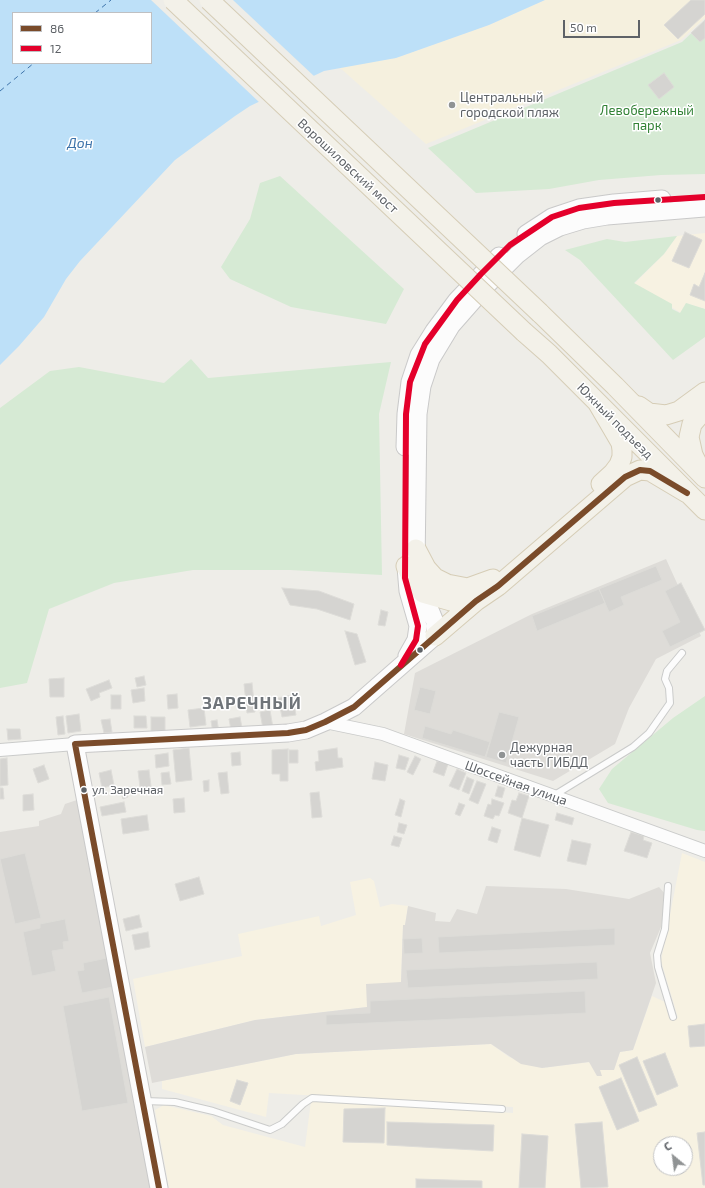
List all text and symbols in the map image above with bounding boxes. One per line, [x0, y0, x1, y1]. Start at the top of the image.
legend [12, 12, 152, 64]
scale bar [565, 12, 642, 38]
text: 50 m [570, 20, 597, 34]
text: 86 [50, 21, 64, 35]
text: 12 [50, 41, 62, 55]
place label: Центральный городской пляж [460, 90, 559, 121]
marker: Центральный городской пляж [447, 100, 457, 110]
park label: Левобережный парк [600, 103, 694, 134]
street label: Ворошиловский мост [294, 115, 402, 217]
water label: Дон [67, 135, 93, 151]
unlabelled marker [653, 195, 663, 205]
street label: Южный подъезд [574, 380, 656, 462]
unlabelled marker [415, 645, 425, 655]
district label: ЗАРЕЧНЫЙ [202, 693, 302, 713]
place label: Дежурная часть ГИБДД [510, 740, 588, 771]
marker: Дежурная часть ГИБДД [497, 750, 507, 760]
street label: Шоссейная улица [463, 757, 569, 809]
place label: ул. Заречная [92, 783, 163, 797]
marker: ул. Заречная [79, 785, 89, 795]
north arrow [653, 1136, 693, 1176]
text: С [661, 1139, 673, 1153]

